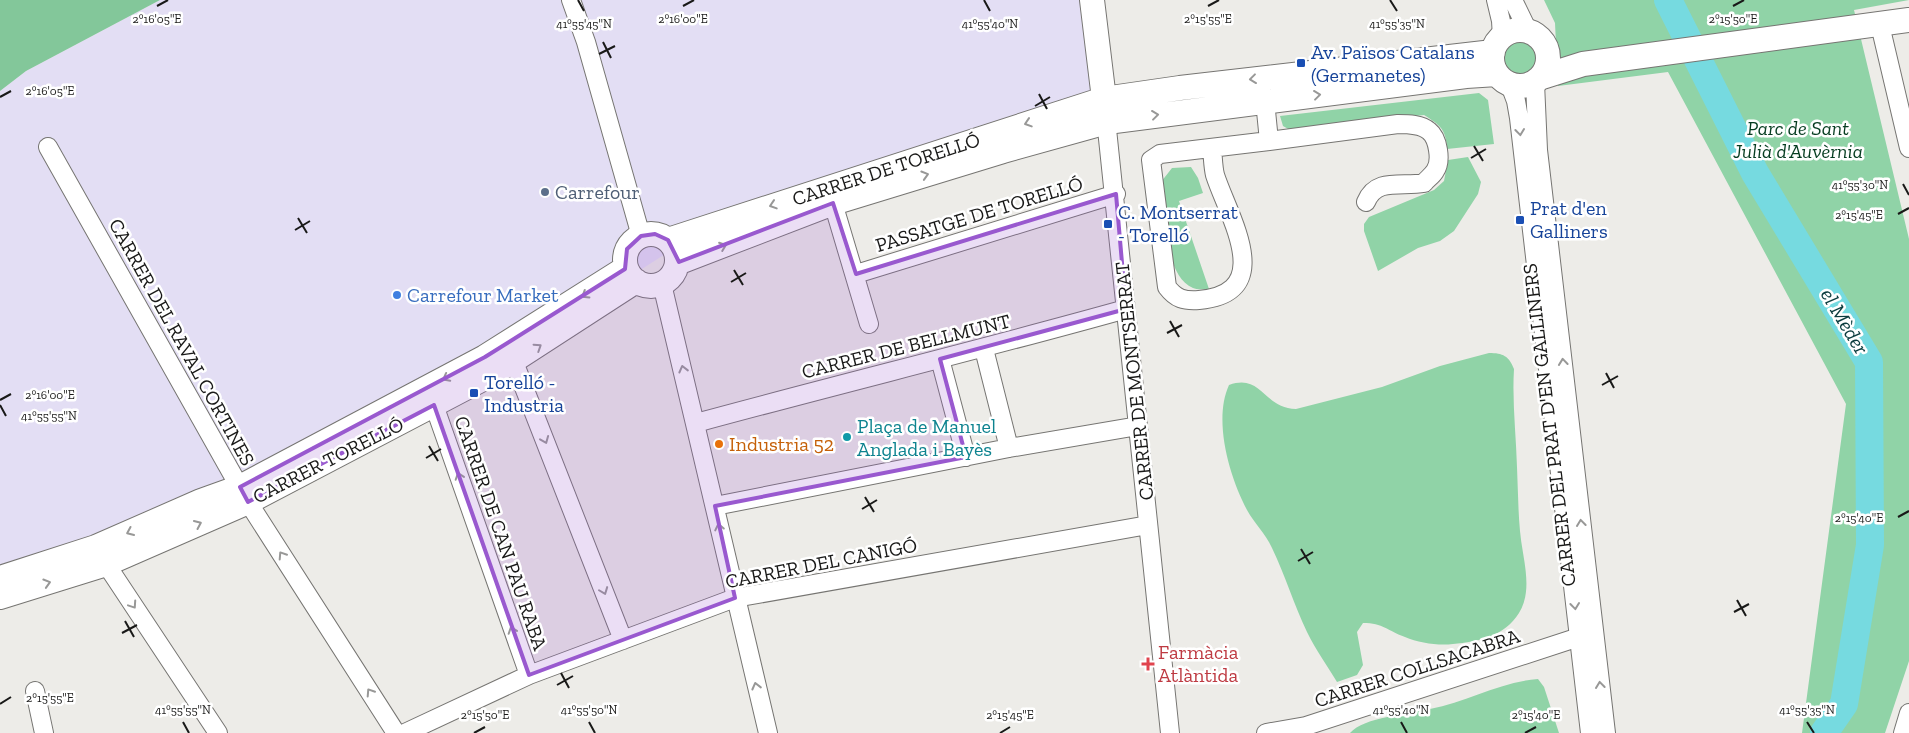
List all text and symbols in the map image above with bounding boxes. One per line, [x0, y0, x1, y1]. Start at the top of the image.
text: 2°16'05"E [133, 12, 181, 26]
text: 2°16'00"E [658, 12, 708, 26]
text: 2°15'55"E [1184, 12, 1232, 26]
text: 2°15'50"E [1709, 12, 1757, 26]
text: 41°55'45"N [556, 17, 612, 31]
text: 41°55'40"N [962, 17, 1018, 31]
text: 41°55'35"N [1369, 17, 1425, 31]
place label: Av. Països Catalans (Germanetes) [1311, 40, 1475, 87]
marker: Av. Països Catalans (Germanetes) [1295, 57, 1307, 69]
one-way arrow [1249, 73, 1257, 84]
text: 2°16'05"E [26, 84, 74, 98]
one-way arrow [1313, 90, 1321, 101]
one-way arrow [1151, 111, 1160, 121]
park label: Parc de Sant Julià d'Auvèrnia [1732, 116, 1863, 163]
one-way arrow [1024, 118, 1033, 128]
street label: CARRER DE TORELLÓ [789, 127, 983, 211]
one-way arrow [1514, 128, 1525, 136]
one-way arrow [921, 170, 929, 180]
street label: PASSATGE DE TORELLÓ [872, 171, 1086, 257]
text: 41°55'30"N [1832, 178, 1888, 192]
place label: Carrefour [555, 180, 640, 204]
marker: Carrefour [539, 186, 551, 198]
place label: Prat d'en Galliners [1530, 196, 1608, 243]
one-way arrow [770, 200, 778, 210]
place label: C. Montserrat - Torelló [1118, 200, 1239, 247]
text: 2°15'45"E [1835, 208, 1883, 222]
street label: CARRER DEL RAVAL CORTINES [104, 214, 260, 470]
marker: Prat d'en Galliners [1514, 214, 1526, 226]
marker: C. Montserrat - Torelló [1102, 218, 1114, 230]
one-way arrow [718, 241, 726, 251]
street label: CARRER DE MONTSERRAT [1110, 261, 1158, 501]
street label: CARRER DEL PRAT D'EN GALLINERS [1517, 262, 1581, 588]
place label: Carrefour Market [407, 283, 559, 307]
water label: el Mèder [1816, 283, 1875, 359]
one-way arrow [582, 288, 591, 298]
marker: Carrefour Market [391, 289, 403, 301]
street label: CARRER DE BELLMUNT [799, 308, 1013, 384]
one-way arrow [532, 343, 541, 353]
one-way arrow [1558, 357, 1569, 365]
one-way arrow [678, 364, 689, 373]
place label: Torelló - Industria [484, 370, 564, 417]
one-way arrow [442, 372, 451, 382]
marker: Torelló - Industria [468, 387, 480, 399]
text: 2°16'00"E [25, 388, 75, 402]
text: 41°55'55"N [21, 409, 77, 423]
street label: CARRER TORELLÓ [249, 412, 407, 508]
street label: CARRER DE CAN PAU RABA [450, 413, 553, 654]
place label: Plaça de Manuel Anglada i Bayès [857, 414, 996, 461]
marker: Plaça de Manuel Anglada i Bayès [841, 431, 853, 443]
place label: Industria 52 [729, 432, 834, 456]
one-way arrow [539, 435, 549, 444]
marker: Industria 52 [713, 438, 725, 450]
one-way arrow [454, 472, 464, 481]
text: 2°15'40"E [1835, 511, 1883, 525]
one-way arrow [193, 519, 202, 530]
one-way arrow [1576, 519, 1587, 527]
one-way arrow [715, 523, 725, 532]
one-way arrow [126, 526, 135, 536]
street label: CARRER DEL CANIGÓ [723, 533, 919, 593]
one-way arrow [279, 551, 288, 561]
one-way arrow [42, 578, 50, 588]
one-way arrow [598, 586, 608, 595]
one-way arrow [127, 599, 136, 609]
one-way arrow [1569, 603, 1580, 611]
street label: CARRER COLLSACABRA [1311, 623, 1524, 713]
one-way arrow [508, 626, 518, 634]
place label: Farmàcia Atlàntida [1158, 640, 1239, 687]
marker: Farmàcia Atlàntida [1142, 658, 1154, 670]
one-way arrow [1595, 680, 1606, 688]
one-way arrow [751, 681, 762, 690]
one-way arrow [366, 688, 376, 697]
text: 2°15'55"E [26, 691, 74, 705]
text: 41°55'55"N [155, 703, 211, 717]
text: 41°55'50"N [561, 703, 617, 717]
text: 41°55'40"N [1373, 703, 1429, 717]
text: 41°55'35"N [1779, 703, 1835, 717]
text: 2°15'50"E [461, 708, 509, 722]
text: 2°15'45"E [986, 708, 1034, 722]
text: 2°15'40"E [1512, 708, 1560, 722]

